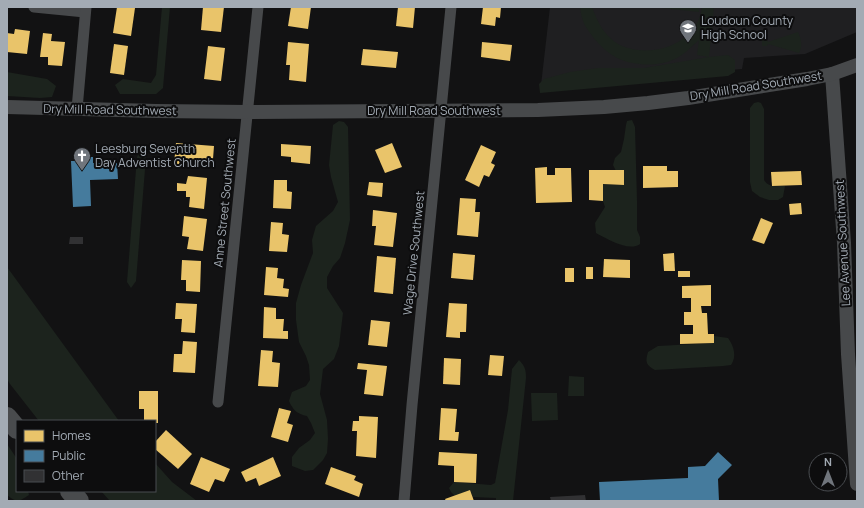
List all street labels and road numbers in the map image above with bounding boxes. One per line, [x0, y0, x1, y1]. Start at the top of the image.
street label: Dry Mill Road Southwest [689, 67, 823, 104]
street label: Dry Mill Road Southwest [43, 100, 177, 119]
street label: Dry Mill Road Southwest [367, 102, 501, 119]
street label: Anne Street Southwest [209, 137, 240, 268]
street label: Lee Avenue Southwest [831, 179, 854, 307]
street label: Wage Drive Southwest [399, 190, 429, 316]

